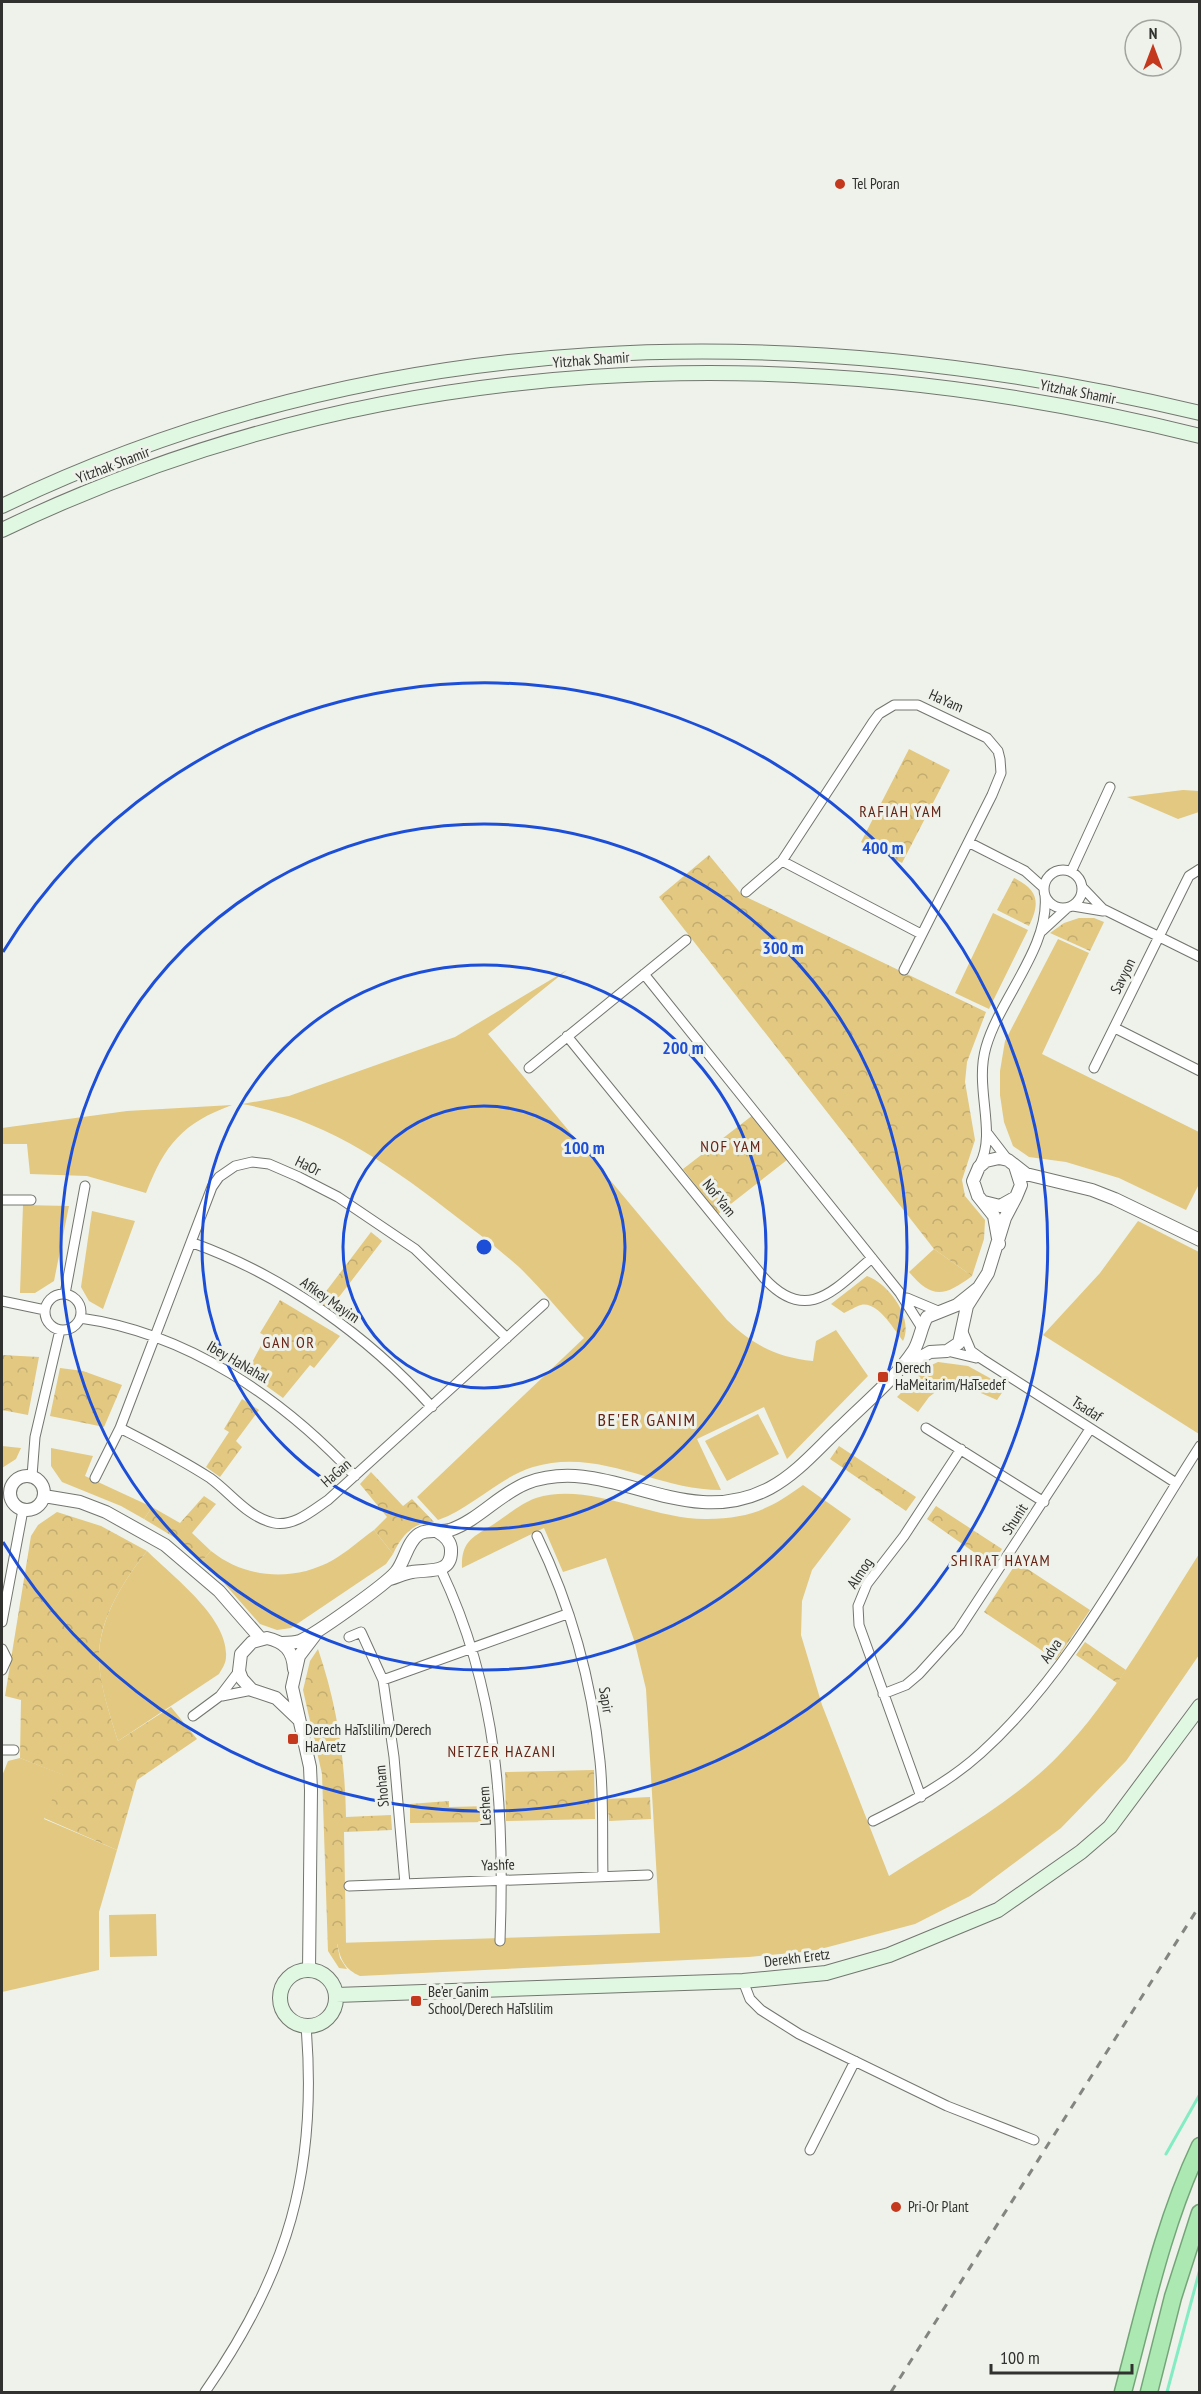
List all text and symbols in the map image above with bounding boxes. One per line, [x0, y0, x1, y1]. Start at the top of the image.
north arrow [1123, 18, 1183, 78]
text: N [1149, 23, 1157, 43]
place label: Tel Poran [852, 174, 900, 193]
marker: Tel Poran [833, 177, 847, 191]
street label: Yitzhak Shamir [552, 347, 631, 372]
street label: Yitzhak Shamir [1038, 375, 1119, 408]
street label: Yitzhak Shamir [73, 442, 153, 487]
street label: HaYam [926, 685, 966, 716]
district label: RAFIAH YAM [859, 801, 943, 821]
text: 400 m [862, 836, 904, 859]
text: 300 m [762, 936, 804, 959]
street label: Savyon [1106, 955, 1139, 997]
text: 200 m [662, 1036, 704, 1059]
text: 100 m [563, 1136, 605, 1159]
district label: NOF YAM [700, 1136, 762, 1156]
street label: HaOr [292, 1151, 325, 1180]
street label: Nof Yam [699, 1175, 740, 1220]
centre of rings [474, 1237, 494, 1257]
street label: Afikey Mayim [297, 1272, 364, 1327]
district label: GAN OR [263, 1332, 315, 1352]
street label: Ibey HaNahal [204, 1336, 273, 1387]
place label: Derech HaMeitarim/HaTsedef [895, 1358, 1007, 1394]
marker: Derech HaMeitarim/HaTsedef [876, 1370, 890, 1384]
street label: Tsadaf [1068, 1392, 1107, 1426]
district label: BE'ER GANIM [598, 1408, 696, 1431]
street label: HaGan [317, 1454, 355, 1491]
street label: Shunit [997, 1500, 1032, 1538]
district label: SHIRAT HAYAM [951, 1550, 1051, 1570]
street label: Almog [843, 1554, 877, 1592]
street label: Adva [1036, 1635, 1066, 1667]
street label: Sapir [595, 1685, 618, 1715]
place label: Derech HaTslilim/Derech HaAretz [305, 1720, 431, 1756]
marker: Derech HaTslilim/Derech HaAretz [286, 1732, 300, 1746]
district label: NETZER HAZANI [447, 1741, 557, 1761]
street label: Shoham [370, 1764, 393, 1808]
street label: Leshem [474, 1786, 495, 1826]
street label: Yashfe [481, 1854, 515, 1875]
street label: Derekh Eretz [763, 1944, 831, 1971]
place label: Be’er Ganim School/Derech HaTslilim [428, 1982, 553, 2018]
marker: Be’er Ganim School/Derech HaTslilim [409, 1994, 423, 2008]
place label: Pri-Or Plant [908, 2197, 969, 2216]
marker: Pri-Or Plant [889, 2200, 903, 2214]
scale bar [991, 2337, 1132, 2375]
text: 100 m [1000, 2346, 1040, 2369]

